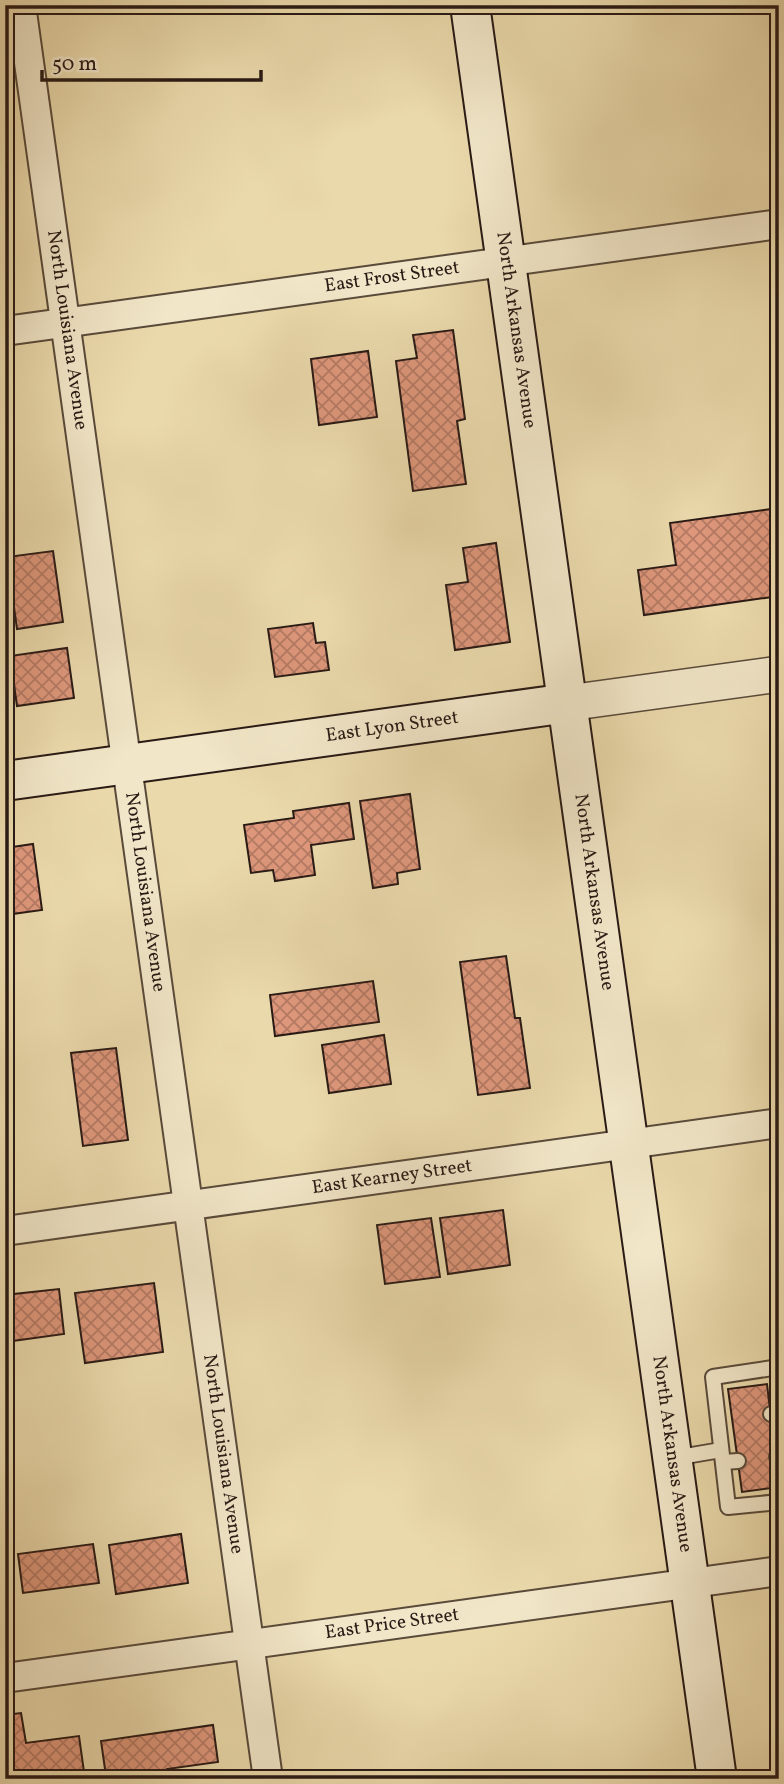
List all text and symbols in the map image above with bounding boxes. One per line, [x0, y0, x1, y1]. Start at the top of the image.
scale bar [42, 38, 261, 82]
text: 50 m [52, 50, 97, 79]
street label: North Louisiana Avenue [40, 229, 94, 431]
street label: North Arkansas Avenue [489, 230, 543, 430]
street label: East Frost Street [323, 255, 461, 299]
street label: East Lyon Street [324, 705, 460, 749]
street label: North Louisiana Avenue [118, 791, 172, 993]
street label: North Arkansas Avenue [567, 792, 621, 992]
street label: East Kearney Street [310, 1153, 474, 1201]
street label: North Louisiana Avenue [196, 1353, 250, 1555]
street label: North Arkansas Avenue [645, 1354, 699, 1554]
street label: East Price Street [323, 1602, 461, 1646]

